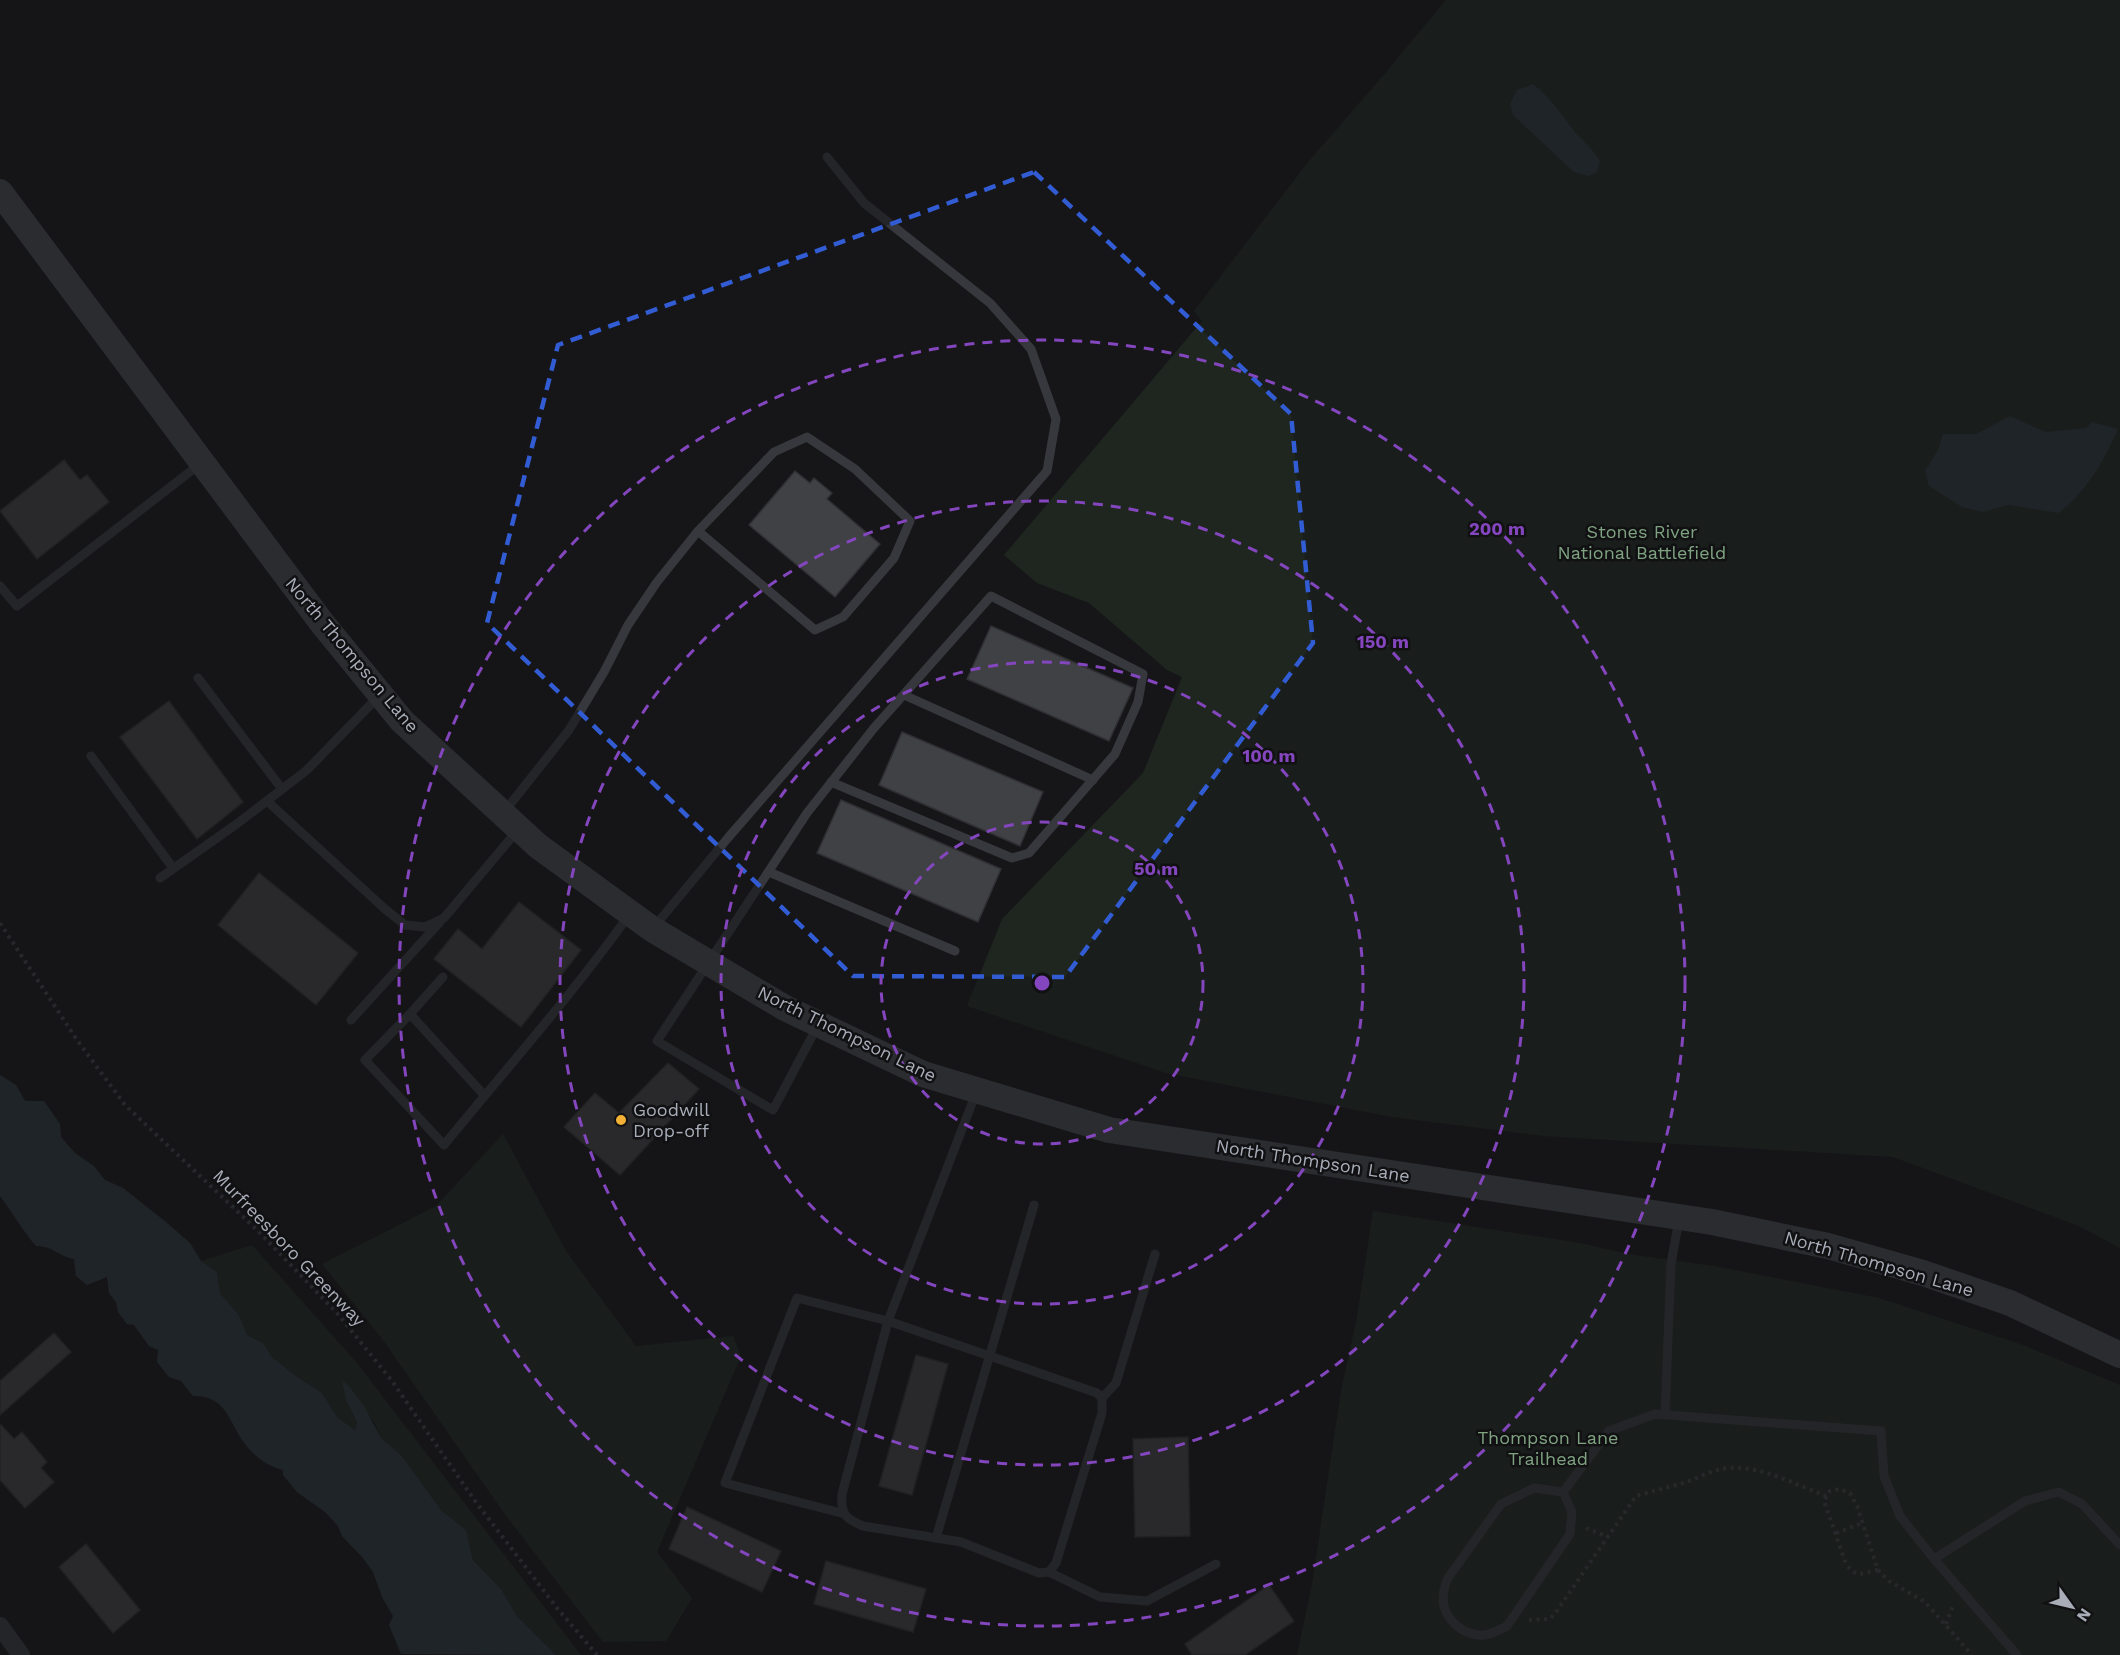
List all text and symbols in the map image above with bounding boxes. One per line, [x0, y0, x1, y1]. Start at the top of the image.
text: 200 m [1469, 518, 1525, 539]
park label: Stones River National Battlefield [1558, 521, 1726, 563]
street label: North Thompson Lane [281, 573, 423, 736]
text: 150 m [1357, 631, 1409, 652]
text: 100 m [1242, 745, 1296, 766]
text: 50 m [1134, 858, 1178, 879]
centre of rings [1032, 973, 1052, 993]
street label: North Thompson Lane [755, 981, 940, 1086]
place label: Goodwill Drop-off [633, 1099, 710, 1141]
marker: Goodwill Drop-off [614, 1113, 628, 1127]
street label: North Thompson Lane [1215, 1135, 1411, 1186]
street label: Murfreesboro Greenway [209, 1165, 370, 1331]
street label: North Thompson Lane [1782, 1226, 1976, 1301]
park label: Thompson Lane Trailhead [1478, 1427, 1618, 1469]
north arrow [2042, 1577, 2102, 1637]
text: N [2073, 1605, 2095, 1625]

